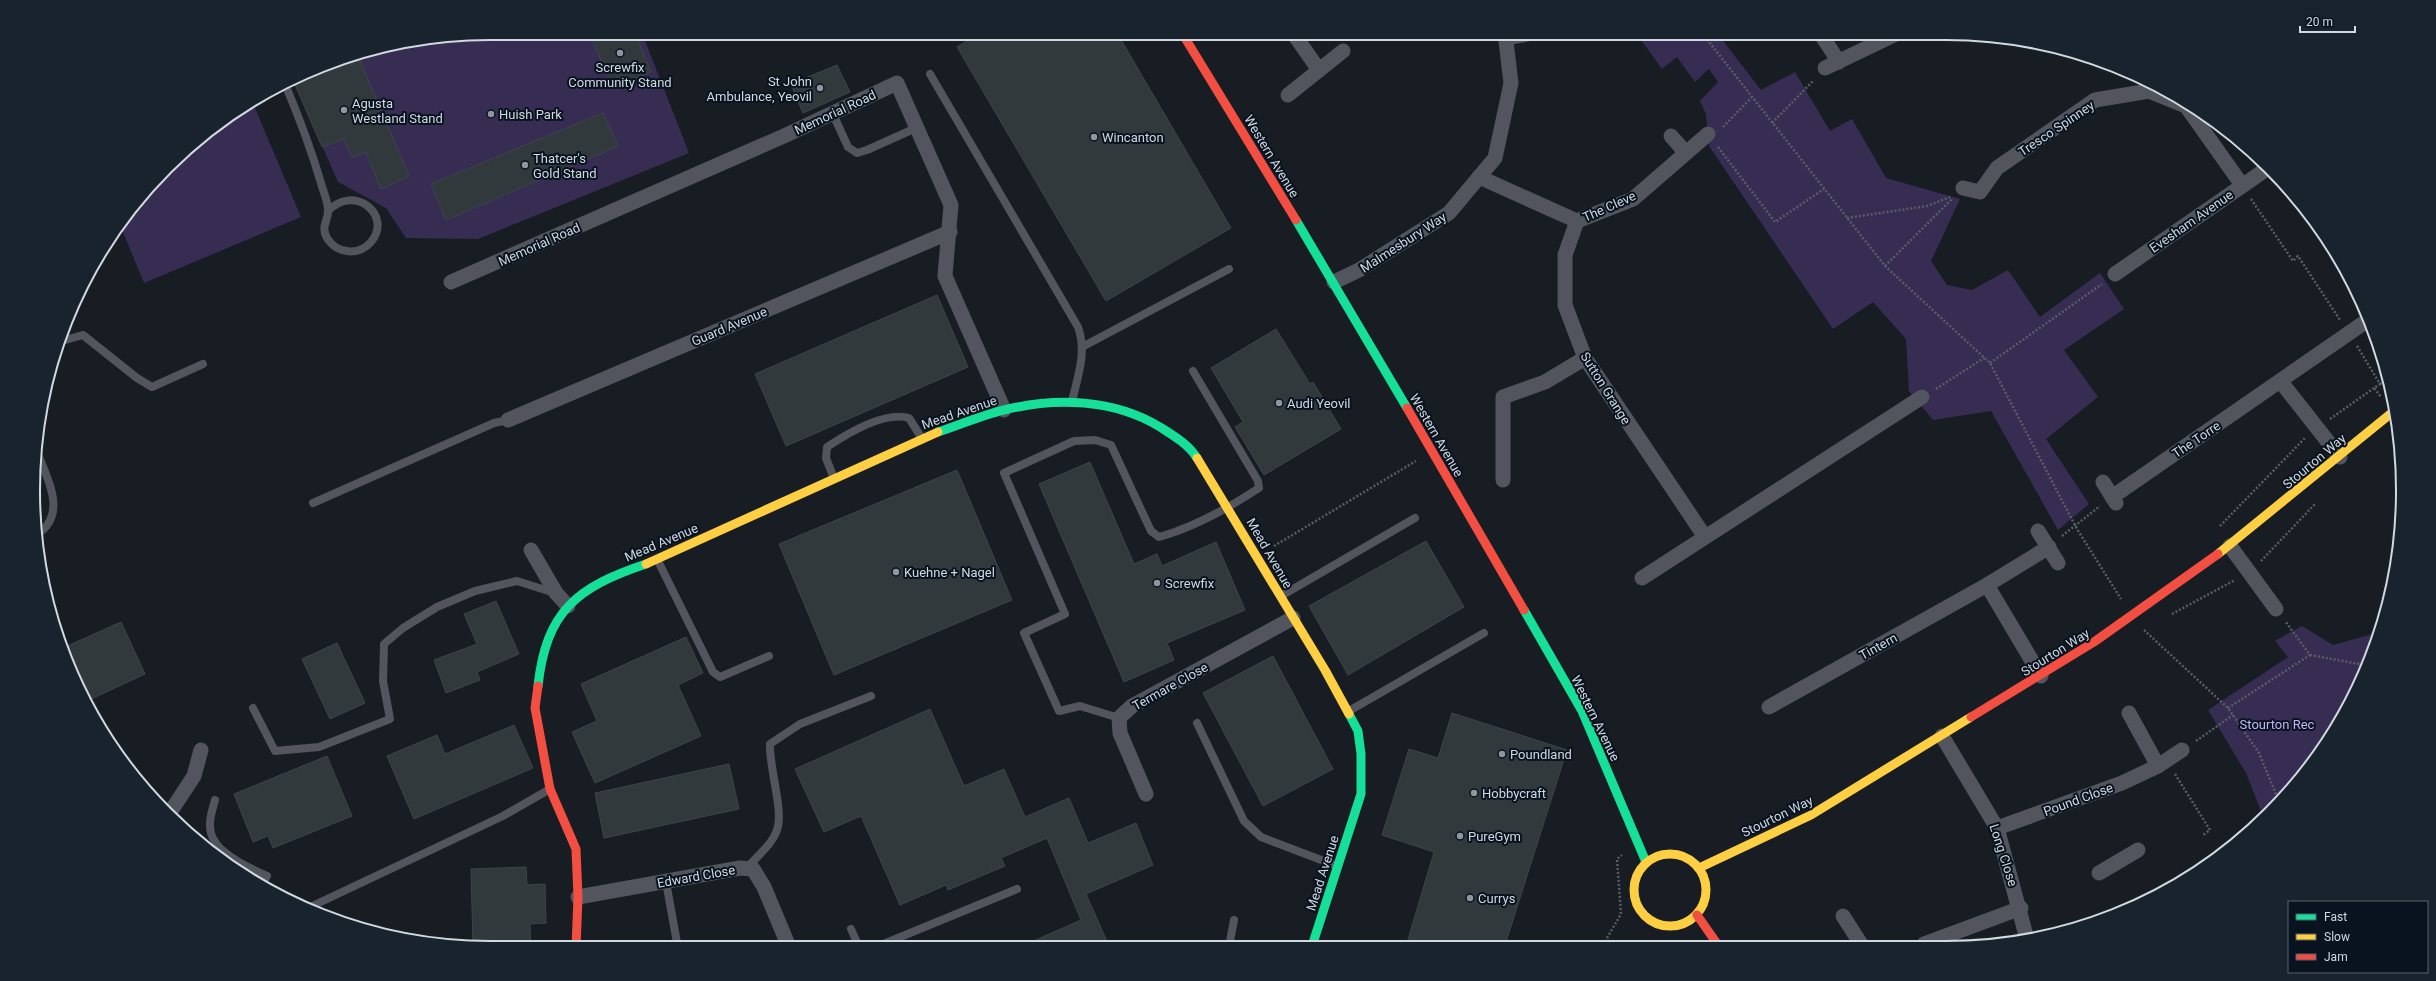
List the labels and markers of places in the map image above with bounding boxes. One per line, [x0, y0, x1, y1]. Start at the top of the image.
marker: Screwfix Community Stand [615, 48, 625, 58]
place label: Screwfix Community Stand [568, 60, 672, 90]
place label: St John Ambulance, Yeovil [707, 74, 812, 104]
marker: St John Ambulance, Yeovil [815, 83, 825, 93]
place label: Agusta Westland Stand [352, 96, 443, 126]
marker: Agusta Westland Stand [339, 105, 349, 115]
place label: Huish Park [499, 107, 562, 122]
marker: Huish Park [486, 109, 496, 119]
place label: Wincanton [1102, 130, 1164, 145]
marker: Wincanton [1089, 132, 1099, 142]
place label: Thatcer's Gold Stand [533, 151, 597, 181]
marker: Thatcer's Gold Stand [520, 160, 530, 170]
place label: Audi Yeovil [1287, 396, 1351, 411]
marker: Audi Yeovil [1274, 398, 1284, 408]
place label: Kuehne + Nagel [904, 565, 995, 580]
marker: Kuehne + Nagel [891, 567, 901, 577]
place label: Screwfix [1165, 576, 1215, 591]
marker: Screwfix [1152, 578, 1162, 588]
place label: Poundland [1510, 747, 1572, 762]
marker: Poundland [1497, 749, 1507, 759]
place label: Hobbycraft [1482, 786, 1546, 801]
marker: Hobbycraft [1469, 788, 1479, 798]
place label: PureGym [1468, 829, 1521, 844]
marker: PureGym [1455, 831, 1465, 841]
place label: Currys [1478, 891, 1516, 906]
marker: Currys [1465, 893, 1475, 903]

